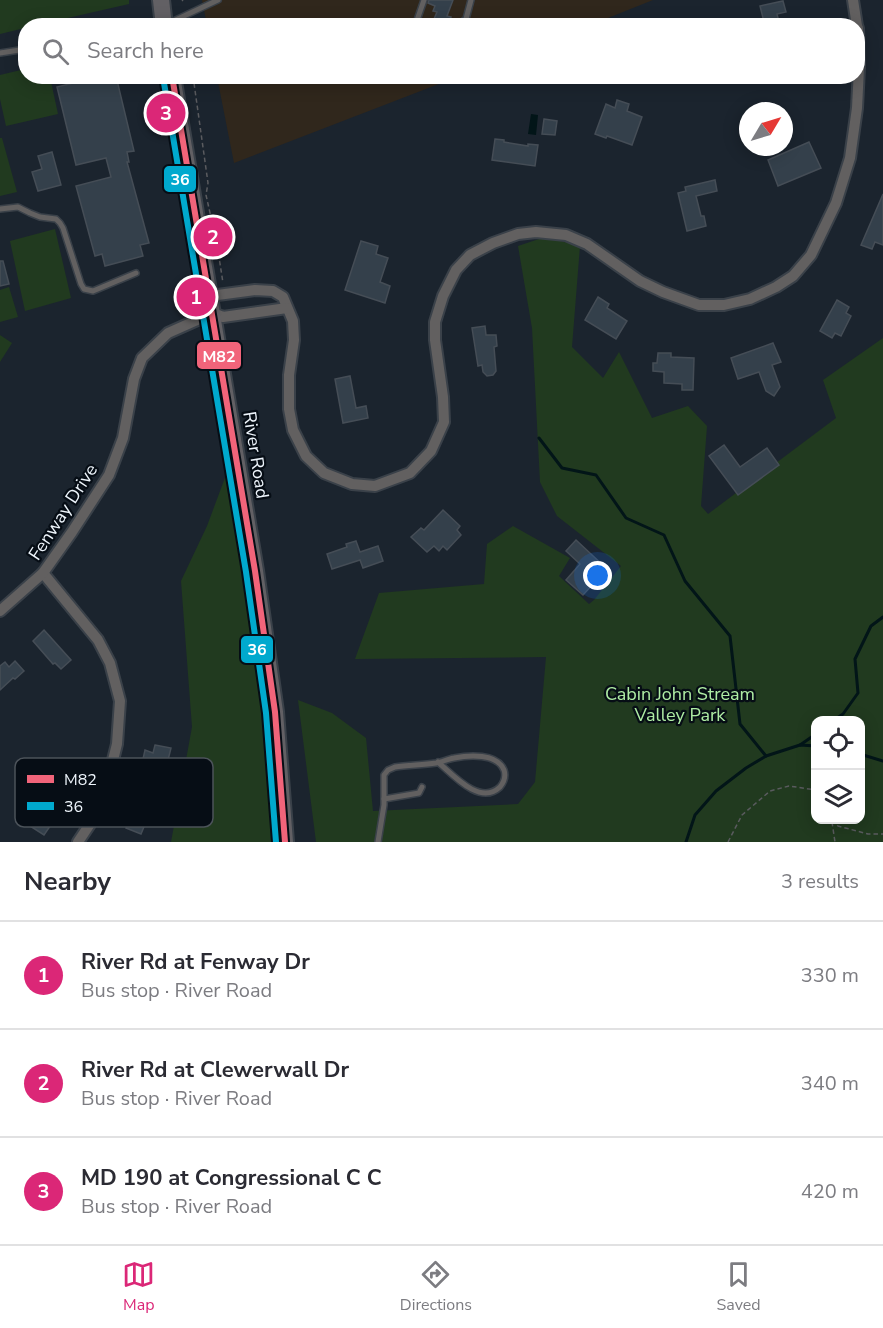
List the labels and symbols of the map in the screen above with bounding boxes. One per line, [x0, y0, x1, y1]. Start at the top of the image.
pin: 3 [146, 90, 186, 136]
north arrow [739, 102, 793, 156]
line badge: 36 [163, 165, 197, 193]
text: 36 [170, 169, 190, 191]
pin: 2 [194, 214, 232, 260]
pin: 1 [176, 274, 216, 320]
line badge: M82 [196, 341, 242, 370]
text: M82 [202, 346, 236, 368]
street label: River Road [237, 410, 275, 500]
street label: Fenway Drive [23, 459, 103, 565]
your location [583, 561, 612, 590]
line badge: 36 [240, 635, 274, 664]
text: 36 [247, 639, 267, 661]
park label: Cabin John Stream Valley Park [605, 682, 755, 727]
legend [15, 758, 213, 827]
text: M82 [64, 769, 97, 791]
text: 36 [64, 796, 83, 818]

